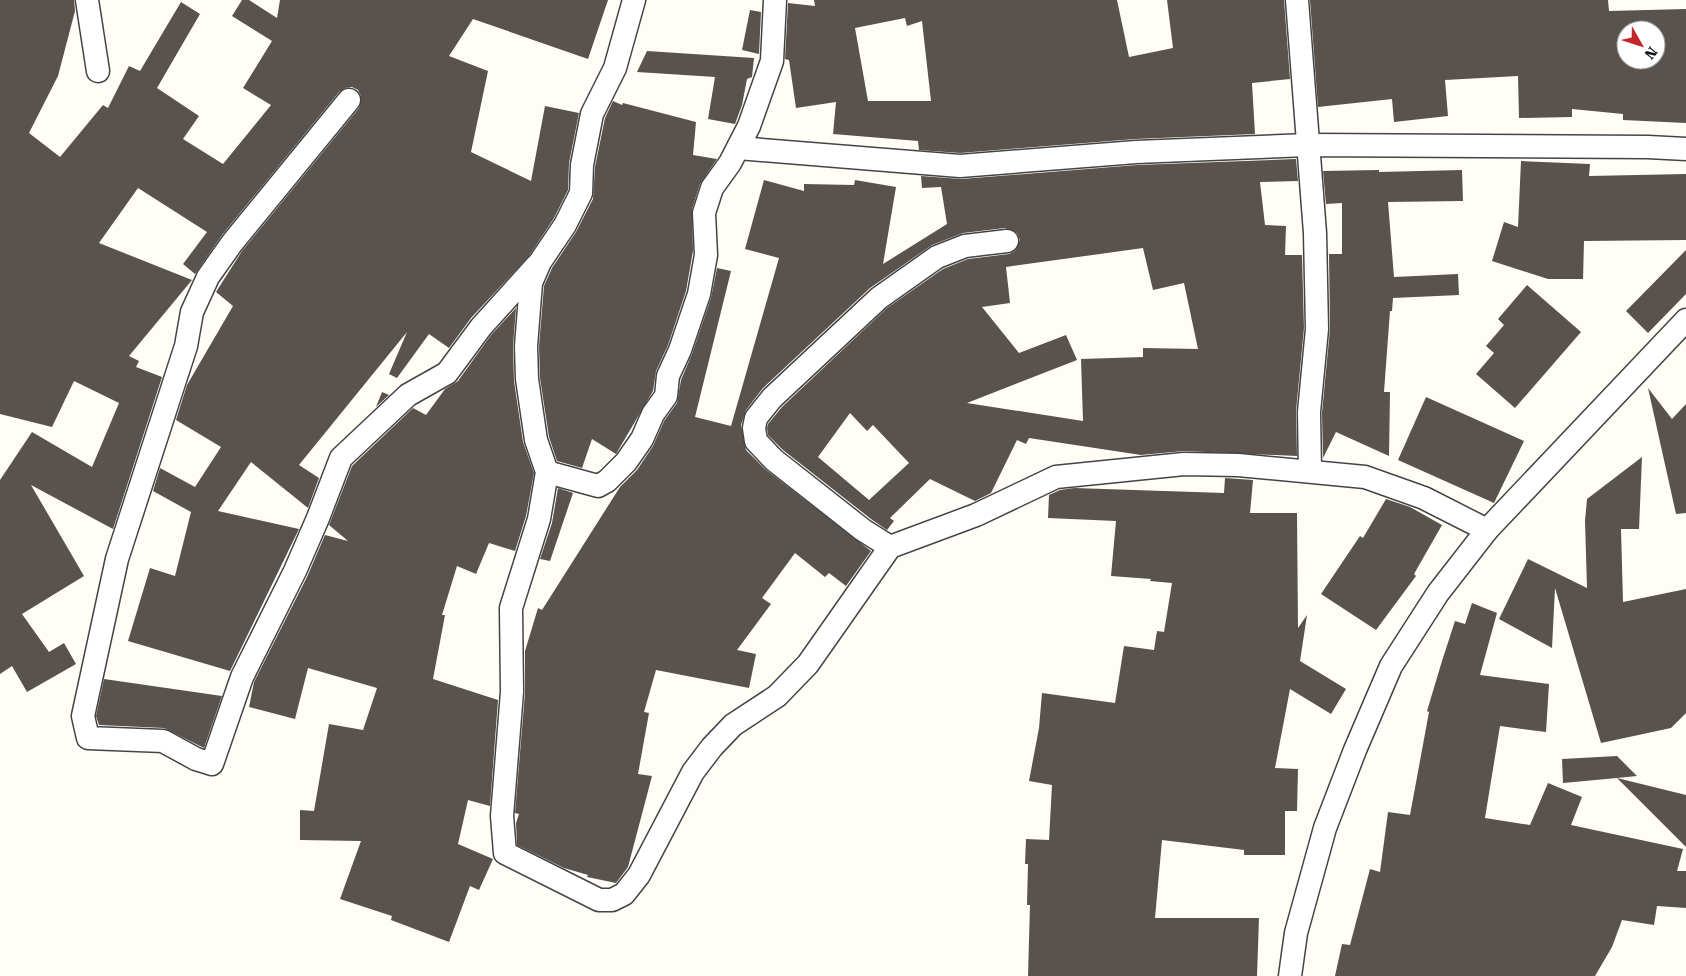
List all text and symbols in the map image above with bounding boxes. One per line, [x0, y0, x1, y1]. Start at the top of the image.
north arrow [1616, 20, 1666, 70]
text: N [1641, 44, 1661, 63]

